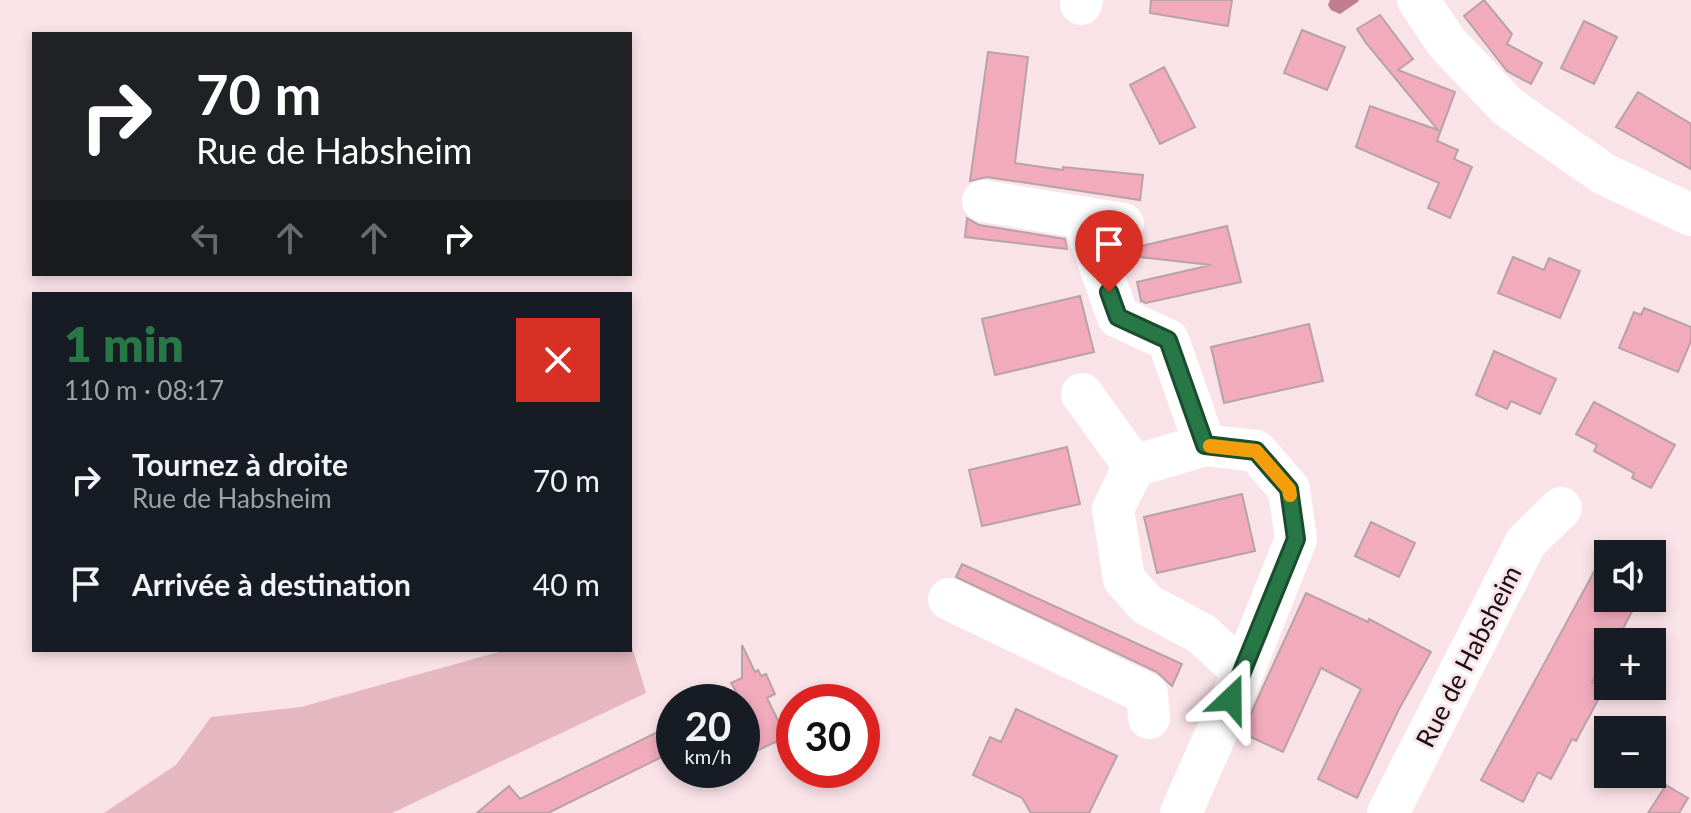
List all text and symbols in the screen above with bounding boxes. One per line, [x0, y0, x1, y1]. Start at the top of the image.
text: 70 m [196, 60, 321, 127]
icon: right [64, 64, 168, 168]
text: Rue de Habsheim [196, 128, 472, 172]
pin [1075, 210, 1143, 292]
icon: left [184, 216, 228, 260]
icon: ahead [268, 216, 312, 260]
icon: ahead [352, 216, 396, 260]
icon: right [436, 216, 480, 260]
icon: arrive [1087, 222, 1131, 266]
text: 1 min [64, 315, 184, 372]
button: close [516, 318, 600, 402]
text: 110 m · 08:17 [64, 374, 224, 406]
text: Tournez à droite [132, 446, 348, 482]
icon: right [64, 458, 108, 502]
text: 70 m [533, 462, 600, 498]
text: Rue de Habsheim [132, 482, 332, 514]
map controls [1594, 540, 1666, 788]
button: sound [1594, 540, 1666, 612]
street label: Rue de Habsheim [1408, 560, 1528, 752]
icon: arrive [64, 562, 108, 606]
text: Arrivée à destination [132, 566, 411, 602]
text: 40 m [533, 566, 600, 602]
button: + [1594, 628, 1666, 700]
position arrow [1189, 657, 1273, 741]
speed limit sign: 30 [776, 684, 880, 788]
text: 20 [685, 702, 731, 750]
button: − [1594, 716, 1666, 788]
text: km/h [685, 744, 731, 768]

